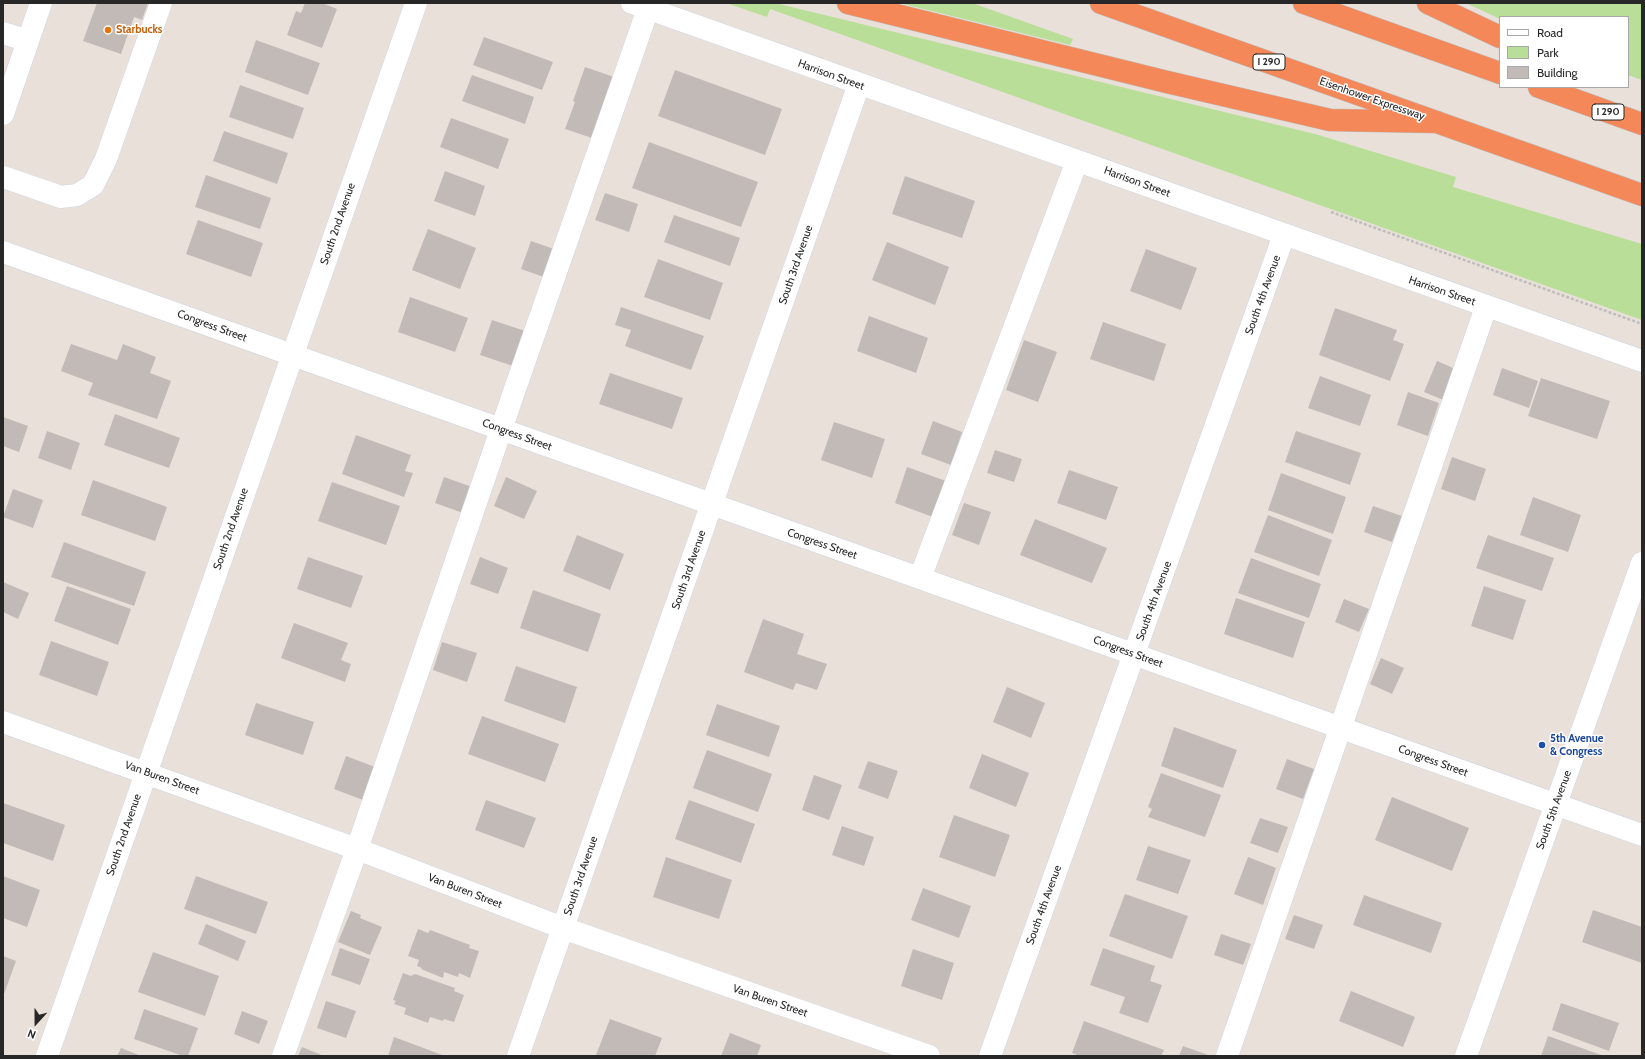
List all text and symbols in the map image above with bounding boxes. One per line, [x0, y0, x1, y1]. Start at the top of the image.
legend [1499, 16, 1629, 88]
place label: Starbucks [116, 23, 162, 37]
marker: Starbucks [103, 25, 113, 35]
text: Road [1537, 25, 1563, 40]
text: Park [1537, 45, 1559, 60]
road number: I 290 [1253, 54, 1285, 70]
street label: Harrison Street [796, 57, 866, 93]
text: Building [1537, 65, 1578, 80]
street label: Eisenhower Expressway [1318, 75, 1426, 123]
road number: I 290 [1592, 104, 1624, 120]
street label: Harrison Street [1102, 164, 1172, 200]
street label: South 2nd Avenue [318, 181, 358, 267]
street label: South 3rd Avenue [776, 224, 816, 306]
street label: South 4th Avenue [1242, 253, 1284, 337]
street label: Harrison Street [1407, 273, 1477, 309]
street label: Congress Street [175, 307, 249, 345]
street label: Congress Street [480, 416, 554, 454]
street label: South 2nd Avenue [211, 486, 251, 572]
street label: Congress Street [785, 526, 859, 562]
street label: South 3rd Avenue [669, 529, 709, 611]
street label: South 4th Avenue [1133, 559, 1175, 643]
street label: Congress Street [1091, 633, 1165, 671]
place label: 5th Avenue & Congress [1550, 732, 1604, 758]
marker: 5th Avenue & Congress [1537, 740, 1547, 750]
street label: Congress Street [1396, 742, 1470, 780]
street label: Van Buren Street [123, 758, 201, 798]
street label: South 5th Avenue [1534, 769, 1574, 851]
street label: South 2nd Avenue [104, 792, 144, 878]
street label: South 3rd Avenue [561, 835, 601, 917]
street label: South 4th Avenue [1023, 863, 1065, 947]
street label: Van Buren Street [426, 871, 504, 911]
street label: Van Buren Street [731, 982, 809, 1020]
north arrow [16, 1003, 56, 1043]
text: N [26, 1026, 38, 1042]

